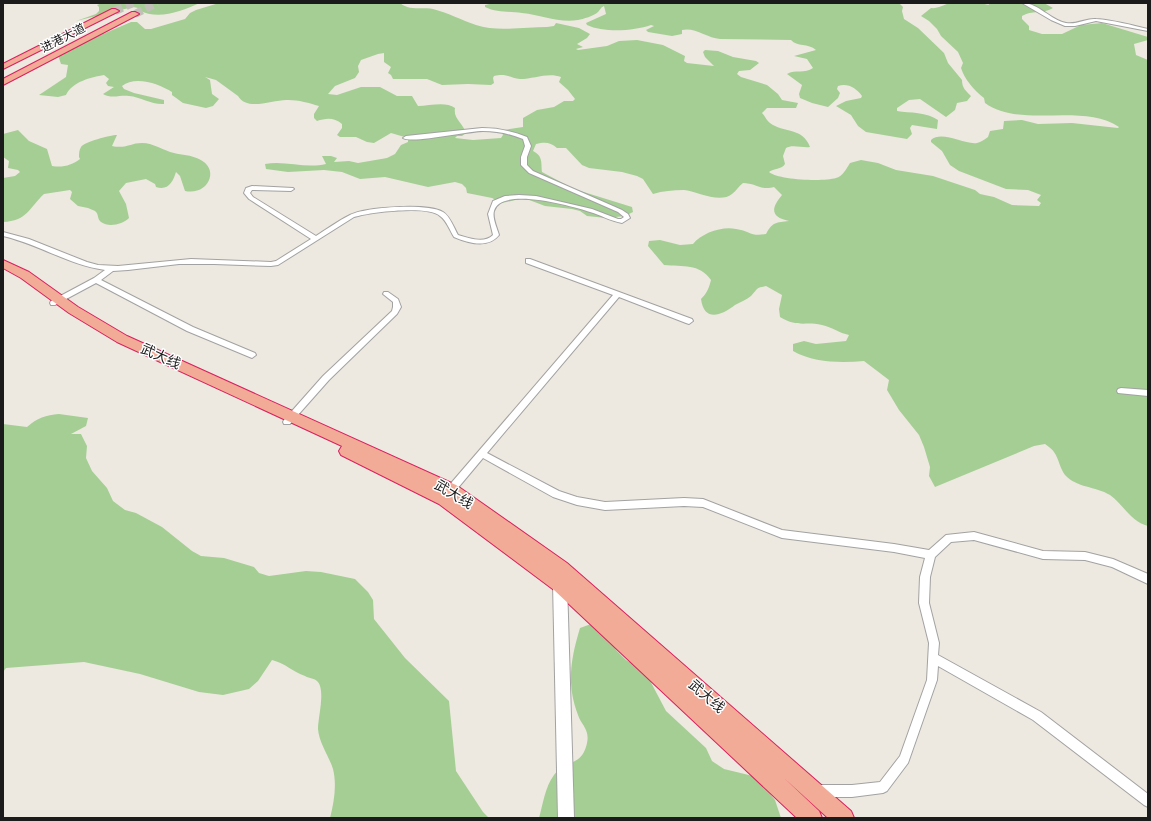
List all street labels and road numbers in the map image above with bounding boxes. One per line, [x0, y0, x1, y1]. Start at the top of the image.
street label: 进港大道 [38, 21, 88, 55]
street label: 武大线 [138, 340, 183, 373]
street label: 武大线 [431, 476, 476, 513]
street label: 武大线 [685, 676, 728, 717]

